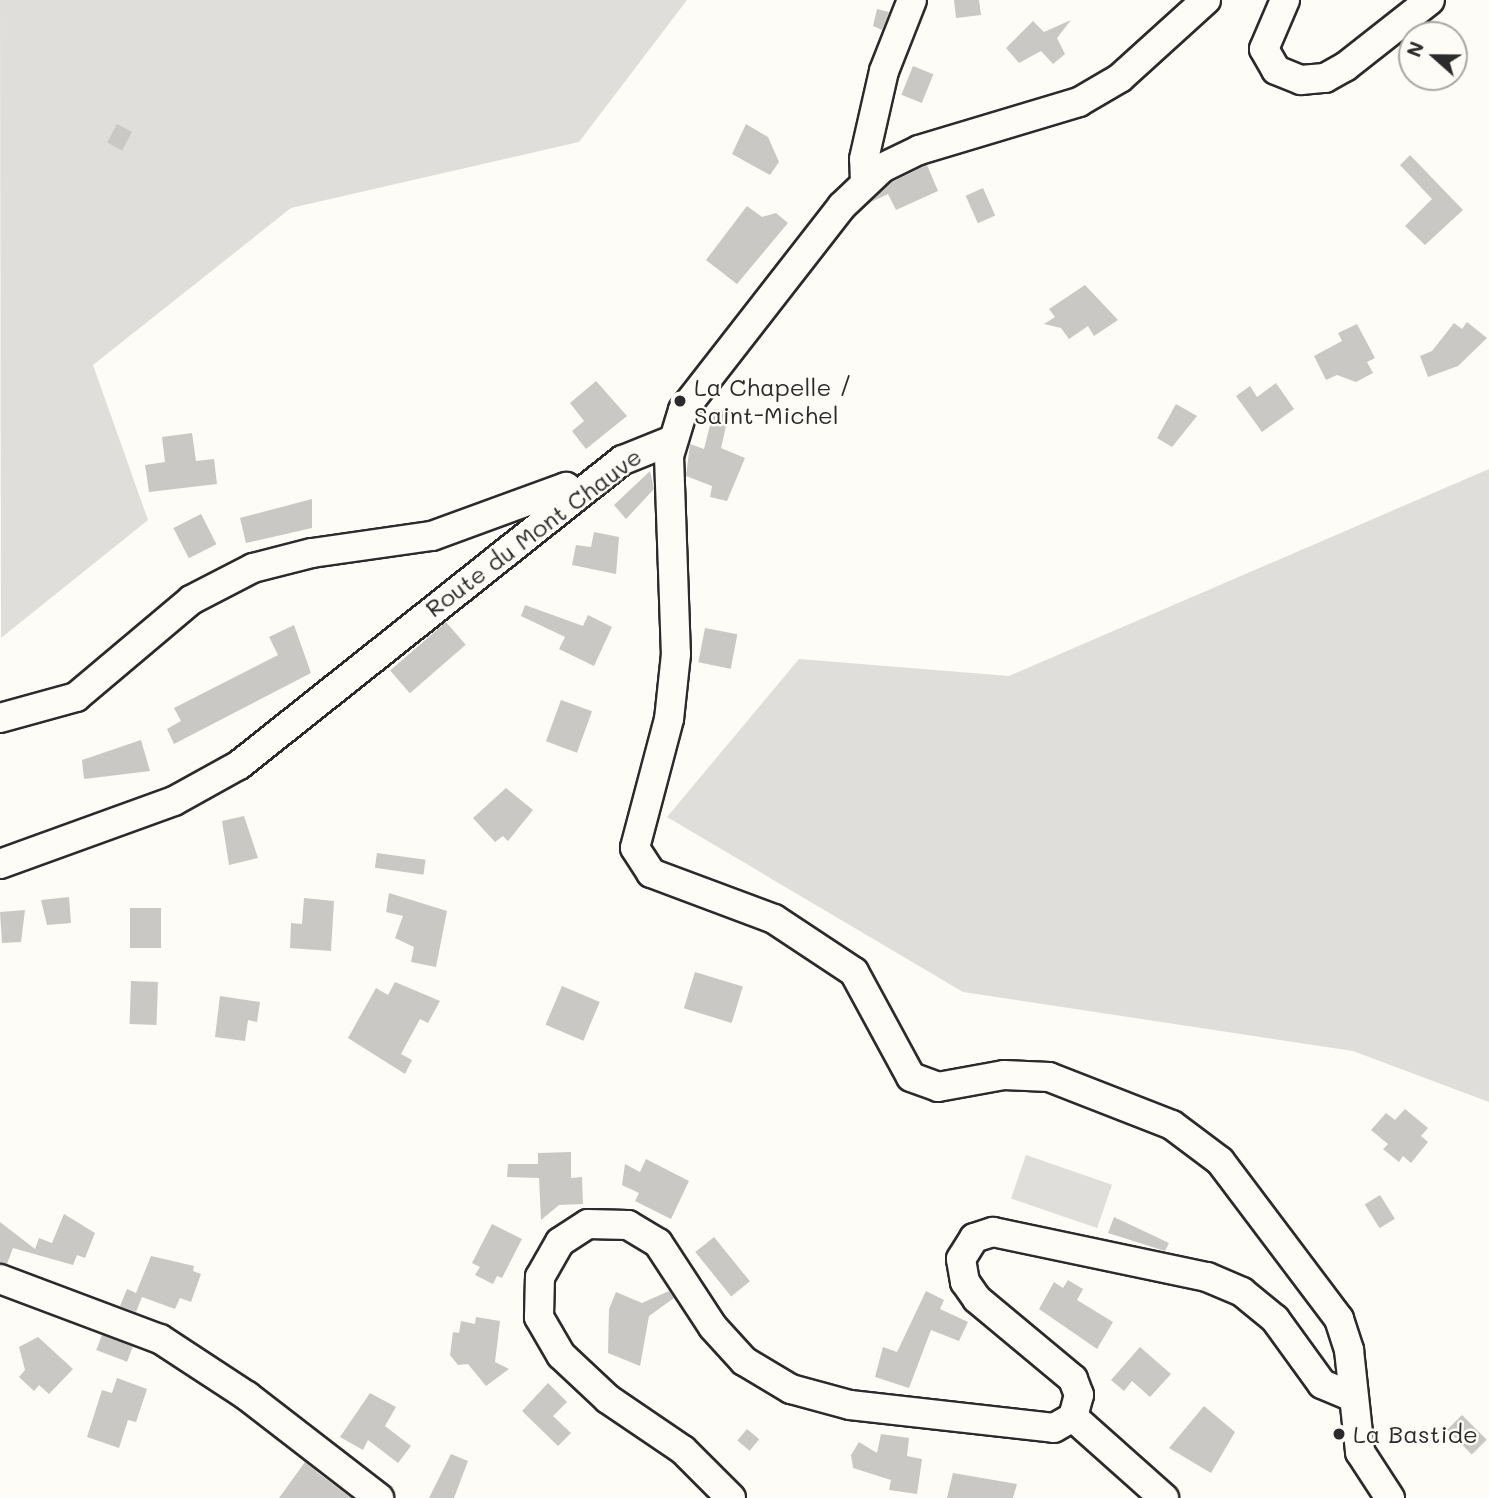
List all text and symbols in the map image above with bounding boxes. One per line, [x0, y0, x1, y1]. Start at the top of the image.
north arrow [1398, 21, 1468, 91]
text: N [1401, 38, 1429, 60]
place label: La Chapelle / Saint-Michel [694, 373, 852, 429]
marker: La Chapelle / Saint-Michel [672, 393, 688, 409]
street label: Route du Mont Chauve [419, 441, 647, 623]
place label: La Bastide [1353, 1420, 1478, 1448]
marker: La Bastide [1331, 1426, 1347, 1442]

